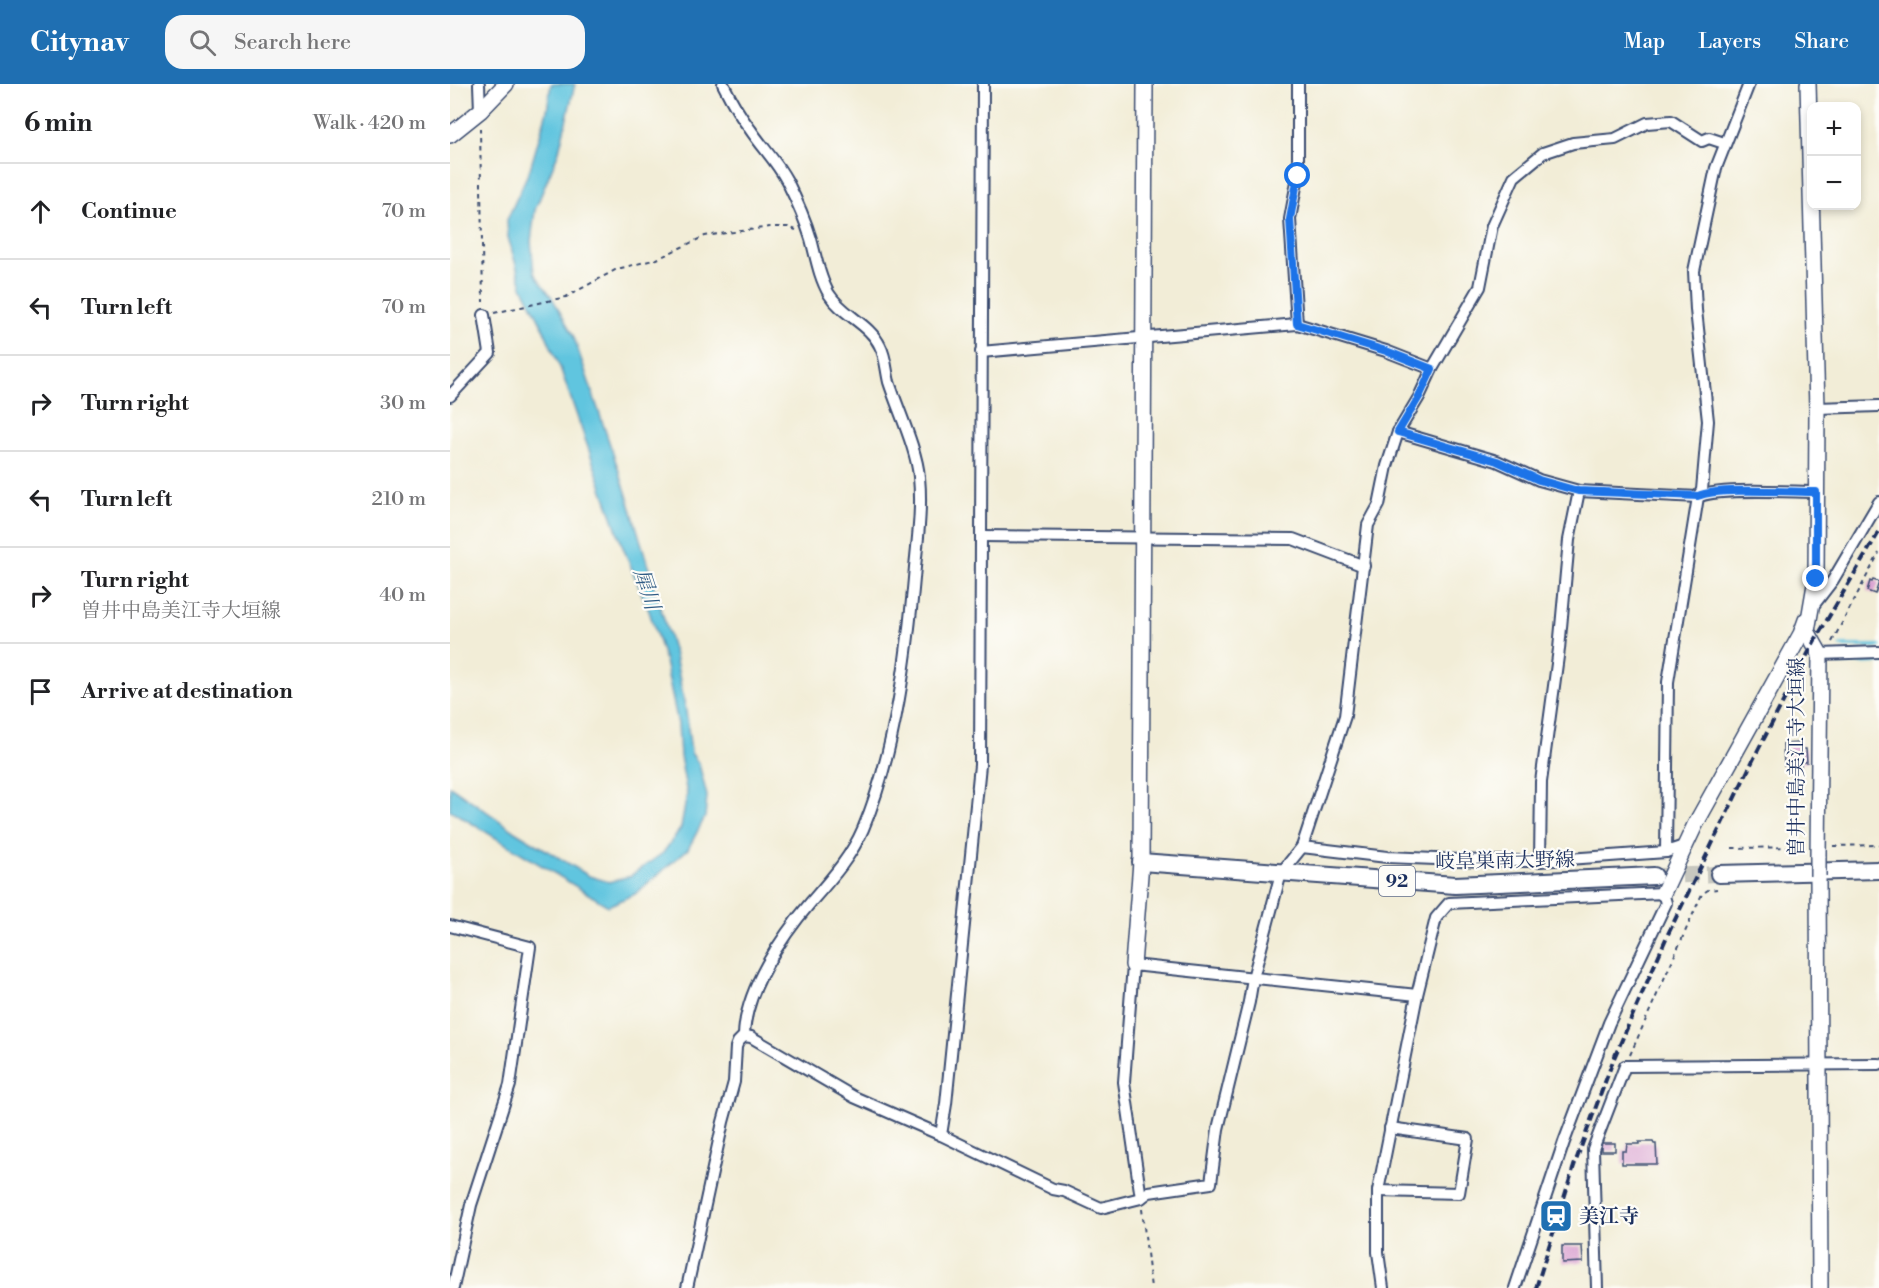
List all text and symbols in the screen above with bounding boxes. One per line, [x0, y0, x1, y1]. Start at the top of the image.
search box [165, 15, 585, 69]
text: Citynav [30, 25, 129, 60]
icon: search [186, 26, 219, 59]
text: Search here [234, 29, 351, 56]
text: Map [1624, 29, 1665, 55]
text: Layers [1698, 29, 1761, 55]
text: Share [1794, 29, 1849, 55]
map controls [1807, 102, 1861, 210]
button: + [1807, 102, 1861, 156]
text: 6 min [24, 107, 92, 139]
text: Walk · 420 m [313, 111, 426, 136]
button: − [1807, 156, 1861, 210]
route start [1284, 162, 1310, 188]
icon: ahead [24, 195, 57, 228]
text: Continue [81, 198, 177, 225]
text: 70 m [382, 199, 426, 224]
icon: left [24, 291, 57, 324]
text: Turn left [81, 294, 172, 321]
text: 70 m [382, 295, 426, 320]
icon: right [24, 387, 57, 420]
text: Turn right [81, 390, 189, 417]
text: 30 m [380, 391, 426, 416]
icon: left [24, 483, 57, 516]
text: Turn left [81, 486, 172, 513]
text: 210 m [371, 487, 426, 512]
water label: 犀川 [627, 565, 666, 615]
route end [1802, 565, 1828, 591]
text: Turn right [81, 567, 189, 594]
icon: right [24, 579, 57, 612]
text: 40 m [379, 583, 426, 608]
text: 曽井中島美江寺大垣線 [81, 599, 281, 624]
street label: 曽井中島美江寺大垣線 [1785, 657, 1810, 857]
icon: arrive [24, 675, 57, 708]
text: Arrive at destination [81, 678, 293, 705]
street label: 岐阜巣南大野線 [1435, 848, 1575, 875]
road number: 92 [1379, 866, 1415, 896]
station icon: 美江寺 [1538, 1198, 1574, 1234]
place label: 美江寺 [1579, 1205, 1639, 1230]

